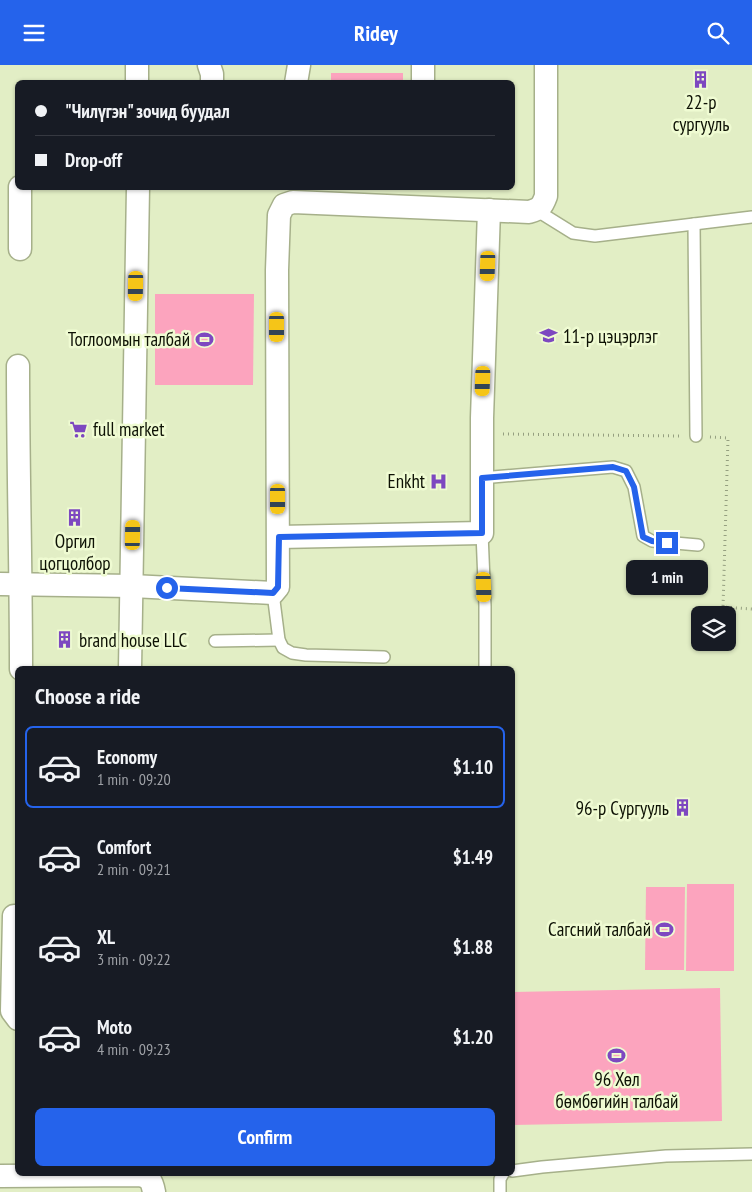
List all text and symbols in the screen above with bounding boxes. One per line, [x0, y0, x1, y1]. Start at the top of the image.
icon: menu [20, 19, 48, 47]
text: Ridey [354, 19, 398, 47]
icon: search [704, 19, 732, 47]
building icon: 22-р сургууль [691, 69, 711, 89]
place label: 22-р сургууль [673, 90, 729, 136]
text: "Чилүгэн" зочид буудал [65, 99, 230, 123]
text: Drop-off [65, 148, 122, 172]
car [479, 251, 496, 281]
car [128, 271, 143, 301]
car [269, 312, 284, 342]
place label: 11-р цэцэрлэг [563, 324, 658, 348]
school or university icon: 11-р цэцэрлэг [539, 326, 559, 346]
place label: Тоглоомын талбай [68, 327, 190, 351]
sports icon: Тоглоомын талбай [194, 329, 214, 349]
car [474, 366, 491, 396]
place label: full market [93, 417, 165, 441]
supermarket icon: full market [69, 419, 89, 439]
place label: Enkht [388, 469, 426, 493]
hospital icon: Enkht [429, 471, 449, 491]
car [270, 484, 285, 514]
building icon: Oргил цогцолбор [65, 508, 85, 528]
car [125, 520, 140, 550]
place label: Oргил цогцолбор [39, 529, 111, 575]
route end [656, 532, 678, 554]
callout: 1 min [626, 561, 708, 595]
text: 1 min [651, 567, 683, 587]
car [475, 572, 492, 602]
route start [156, 577, 178, 599]
map controls [691, 606, 736, 651]
button: layers [691, 606, 736, 651]
place label: brand house LLC [79, 628, 187, 652]
building icon: brand house LLC [55, 630, 75, 650]
text: Choose a ride [35, 682, 140, 710]
icon: car [37, 745, 82, 790]
text: Economy [97, 745, 157, 769]
text: $1.10 [453, 755, 493, 779]
text: 1 min · 09:20 [97, 769, 171, 789]
place label: 96-р Сургууль [575, 796, 669, 820]
building icon: 96-р Сургууль [673, 798, 693, 818]
icon: car [37, 835, 82, 880]
text: Comfort [97, 835, 151, 859]
text: $1.49 [453, 845, 493, 869]
text: 2 min · 09:21 [97, 859, 171, 879]
place label: Сагсний талбай [548, 917, 651, 941]
sports icon: Сагсний талбай [655, 919, 675, 939]
icon: car [37, 925, 82, 970]
text: XL [97, 925, 115, 949]
text: $1.88 [453, 935, 493, 959]
text: 3 min · 09:22 [97, 949, 171, 969]
icon: car [37, 1015, 82, 1060]
text: Moto [97, 1015, 132, 1039]
text: $1.20 [453, 1025, 493, 1049]
text: 4 min · 09:23 [97, 1039, 171, 1059]
sports icon: 96 Хөл бөмбөгийн талбай [607, 1046, 627, 1066]
place label: 96 Хөл бөмбөгийн талбай [556, 1067, 678, 1113]
button: Confirm [35, 1108, 495, 1166]

